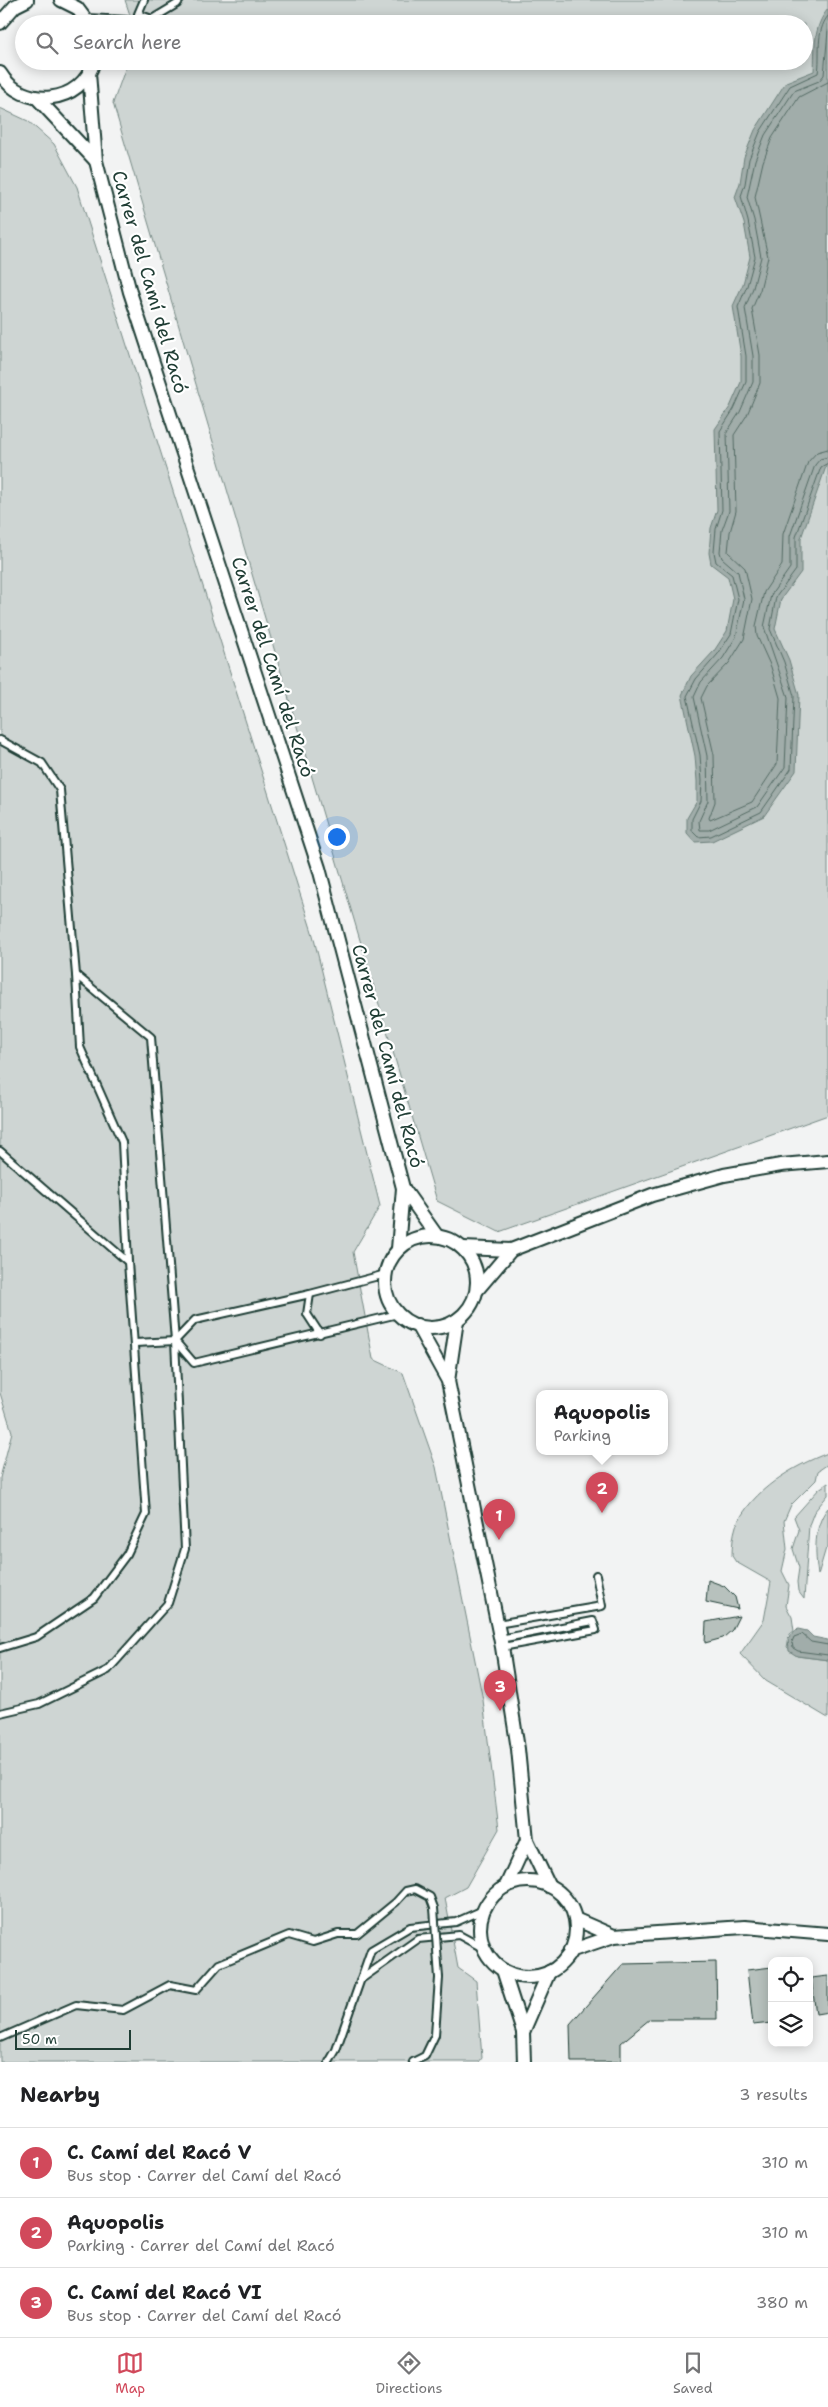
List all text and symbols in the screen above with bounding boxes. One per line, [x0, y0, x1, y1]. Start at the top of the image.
search box [15, 15, 813, 70]
icon: search [33, 29, 61, 57]
text: Search here [73, 30, 182, 55]
street label: Carrer del Camí del Racó [106, 168, 194, 396]
street label: Carrer del Camí del Racó [225, 553, 321, 781]
your location [324, 824, 350, 850]
street label: Carrer del Camí del Racó [346, 941, 430, 1171]
popup [536, 1390, 668, 1455]
text: Aquopolis [553, 1400, 651, 1425]
text: Parking [553, 1425, 611, 1446]
pin: 2 [586, 1472, 618, 1513]
pin: 1 [483, 1499, 515, 1540]
pin: 3 [484, 1670, 516, 1711]
map controls [768, 1957, 813, 2047]
button: locate [768, 1957, 813, 2002]
button: layers [768, 2002, 813, 2047]
scale bar [15, 2027, 131, 2050]
text: 50 m [22, 2030, 57, 2048]
text: Nearby [20, 2081, 100, 2109]
text: 3 results [739, 2084, 808, 2105]
text: C. Camí del Racó V [67, 2140, 251, 2165]
text: 1 [32, 2152, 40, 2173]
text: 310 m [761, 2152, 808, 2173]
text: Bus stop · Carrer del Camí del Racó [67, 2165, 341, 2186]
text: Aquopolis [67, 2210, 164, 2235]
text: 2 [30, 2222, 42, 2243]
text: 310 m [761, 2222, 808, 2243]
text: Parking · Carrer del Camí del Racó [67, 2235, 335, 2256]
text: C. Camí del Racó VI [67, 2280, 262, 2305]
text: 3 [30, 2292, 42, 2313]
text: 380 m [756, 2292, 808, 2313]
text: Bus stop · Carrer del Camí del Racó [67, 2305, 341, 2326]
tab: Map [115, 2349, 145, 2397]
tab: Directions [376, 2349, 443, 2397]
tab: Saved [673, 2349, 713, 2397]

